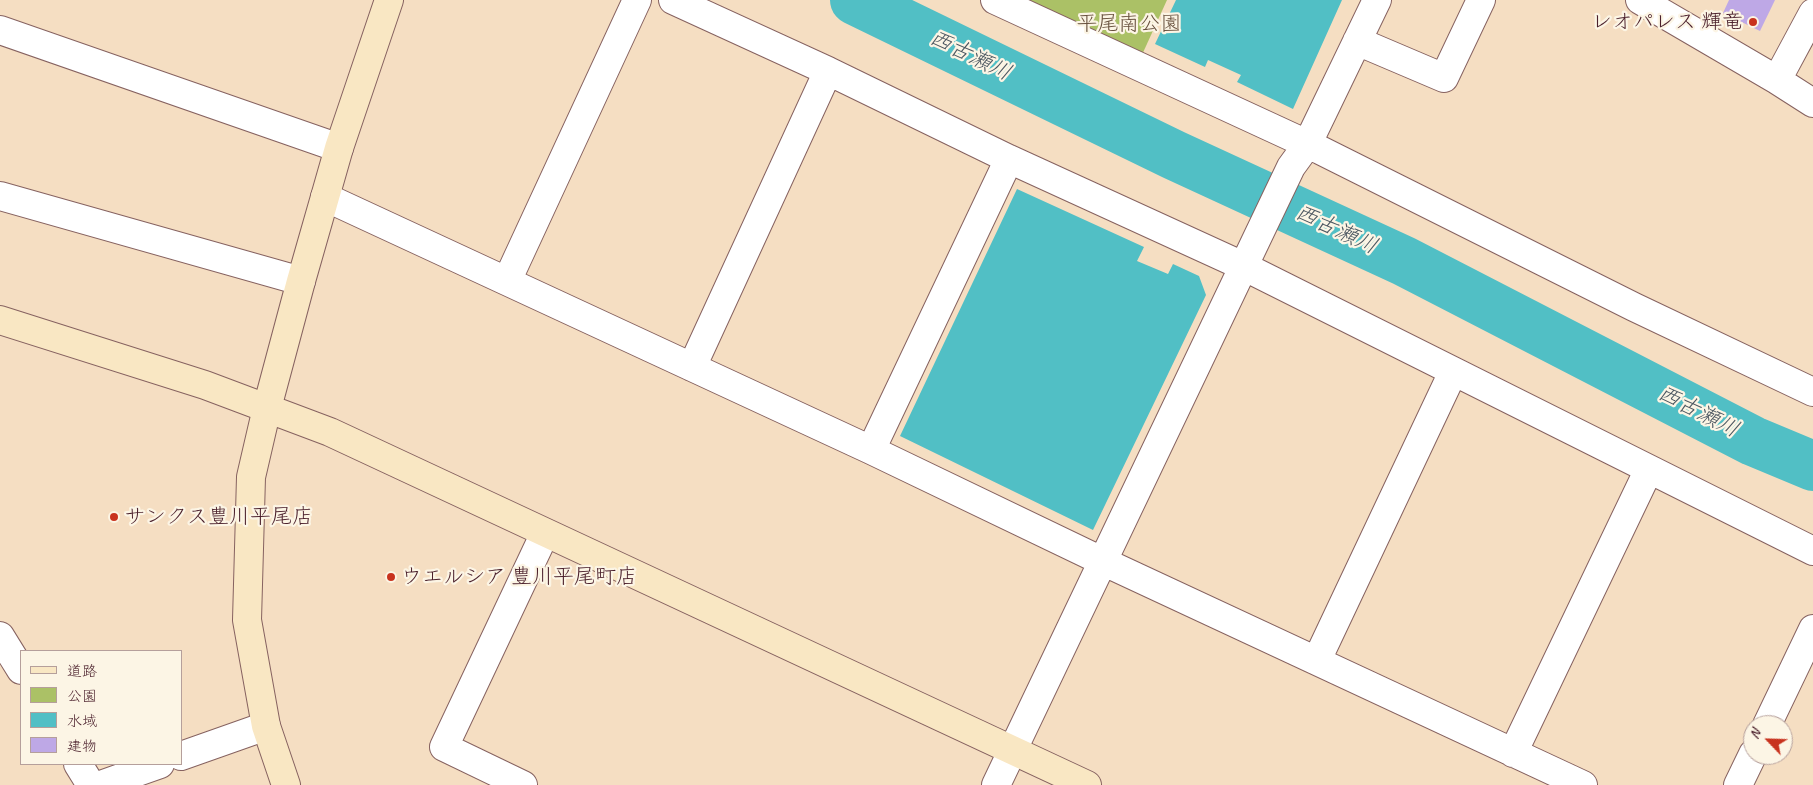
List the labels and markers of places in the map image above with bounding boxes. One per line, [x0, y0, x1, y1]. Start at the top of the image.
place label: レオパレス 輝竜 [1591, 9, 1743, 35]
marker: レオパレス 輝竜 [1747, 16, 1759, 28]
place label: サンクス豊川平尾店 [124, 504, 313, 530]
marker: サンクス豊川平尾店 [108, 511, 120, 523]
place label: ウエルシア 豊川平尾町店 [401, 564, 637, 590]
marker: ウエルシア 豊川平尾町店 [385, 571, 397, 583]

